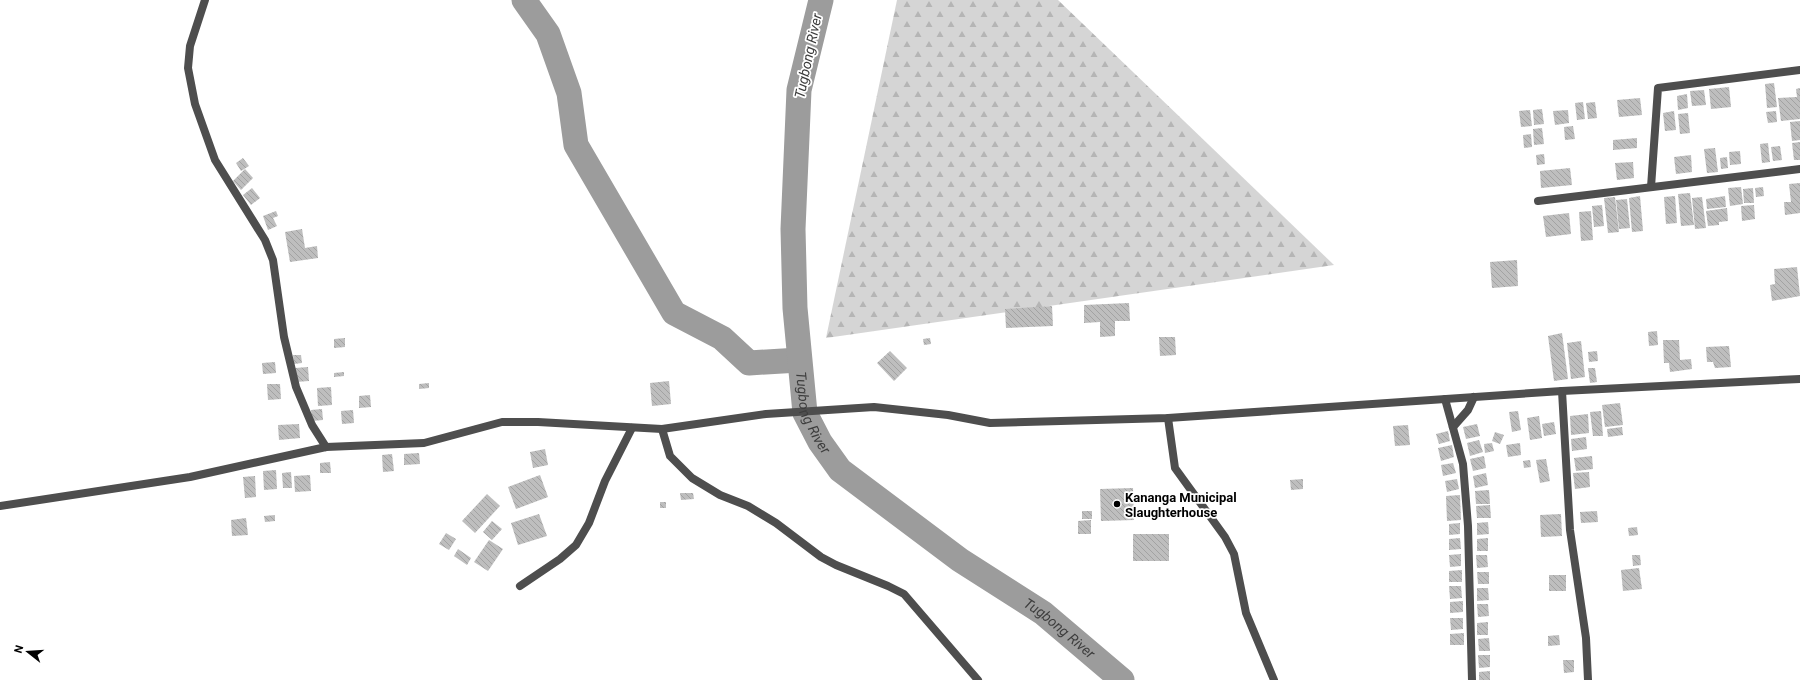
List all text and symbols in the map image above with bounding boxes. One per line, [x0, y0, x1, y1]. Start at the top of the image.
water label: Tugbong River [791, 12, 825, 100]
water label: Tugbong River [793, 371, 834, 457]
place label: Kananga Municipal Slaughterhouse [1125, 490, 1237, 520]
marker: Kananga Municipal Slaughterhouse [1112, 499, 1122, 509]
water label: Tugbong River [1021, 595, 1098, 662]
north arrow [8, 632, 48, 672]
text: N [12, 643, 26, 655]

